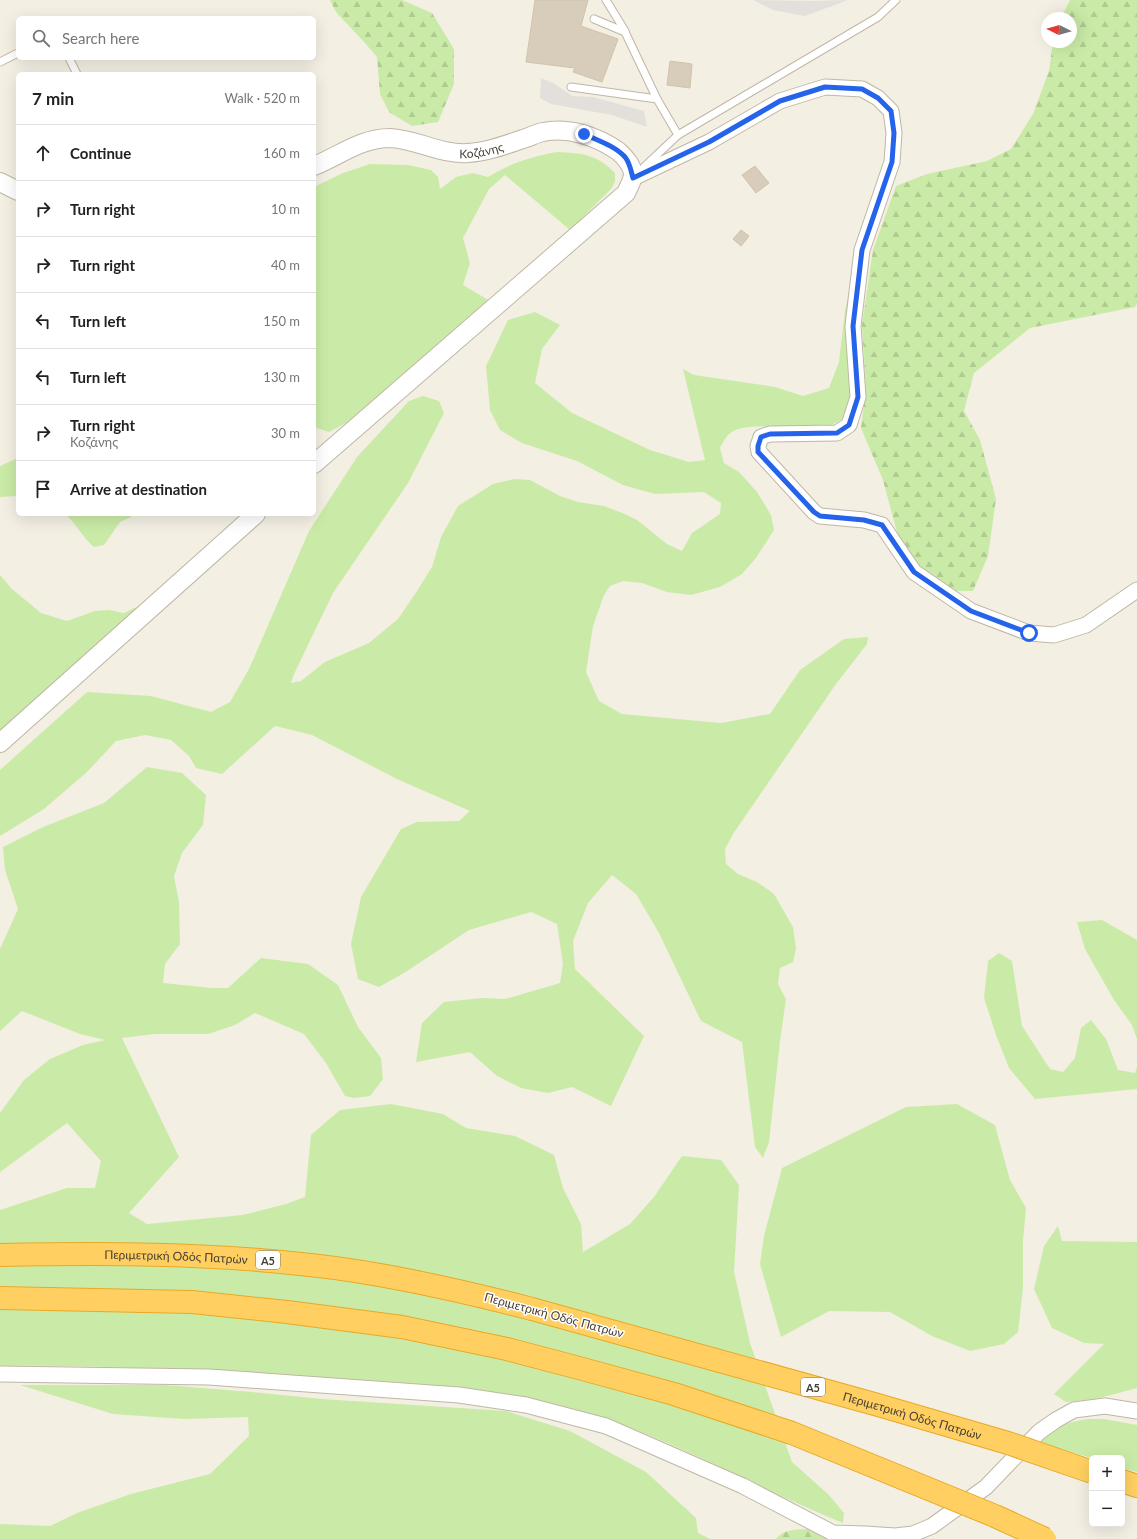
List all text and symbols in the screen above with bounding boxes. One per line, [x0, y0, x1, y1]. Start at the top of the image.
north arrow [1041, 12, 1077, 48]
search box [16, 16, 316, 60]
icon: search [30, 27, 52, 49]
text: Search here [62, 29, 139, 47]
text: 7 min [32, 88, 74, 109]
text: Walk · 520 m [224, 90, 300, 106]
route end [575, 125, 593, 143]
street label: Κοζάνης [459, 138, 506, 161]
icon: ahead [32, 142, 54, 164]
text: Continue [70, 144, 131, 162]
text: 160 m [263, 145, 300, 161]
icon: right [32, 198, 54, 220]
text: Turn right [70, 200, 135, 218]
text: 10 m [271, 201, 300, 217]
icon: right [32, 254, 54, 276]
text: Turn right [70, 256, 135, 274]
text: 40 m [271, 257, 300, 273]
icon: left [32, 310, 54, 332]
text: Turn left [70, 312, 126, 330]
text: 150 m [263, 313, 300, 329]
icon: left [32, 366, 54, 388]
text: Turn left [70, 368, 126, 386]
text: 130 m [263, 369, 300, 385]
text: Turn right [70, 416, 135, 434]
icon: right [32, 422, 54, 444]
text: 30 m [271, 425, 300, 441]
text: Κοζάνης [70, 434, 118, 450]
icon: arrive [32, 478, 54, 500]
text: Arrive at destination [70, 480, 207, 498]
route start [1020, 624, 1038, 642]
street label: Περιμετρική Οδός Πατρών [104, 1247, 248, 1267]
road number: Α5 [256, 1251, 280, 1269]
street label: Περιμετρική Οδός Πατρών [483, 1289, 625, 1341]
road number: Α5 [801, 1378, 825, 1396]
street label: Περιμετρική Οδός Πατρών [841, 1388, 984, 1442]
map controls [1089, 1455, 1125, 1527]
button: + [1089, 1455, 1125, 1491]
button: − [1089, 1491, 1125, 1527]

